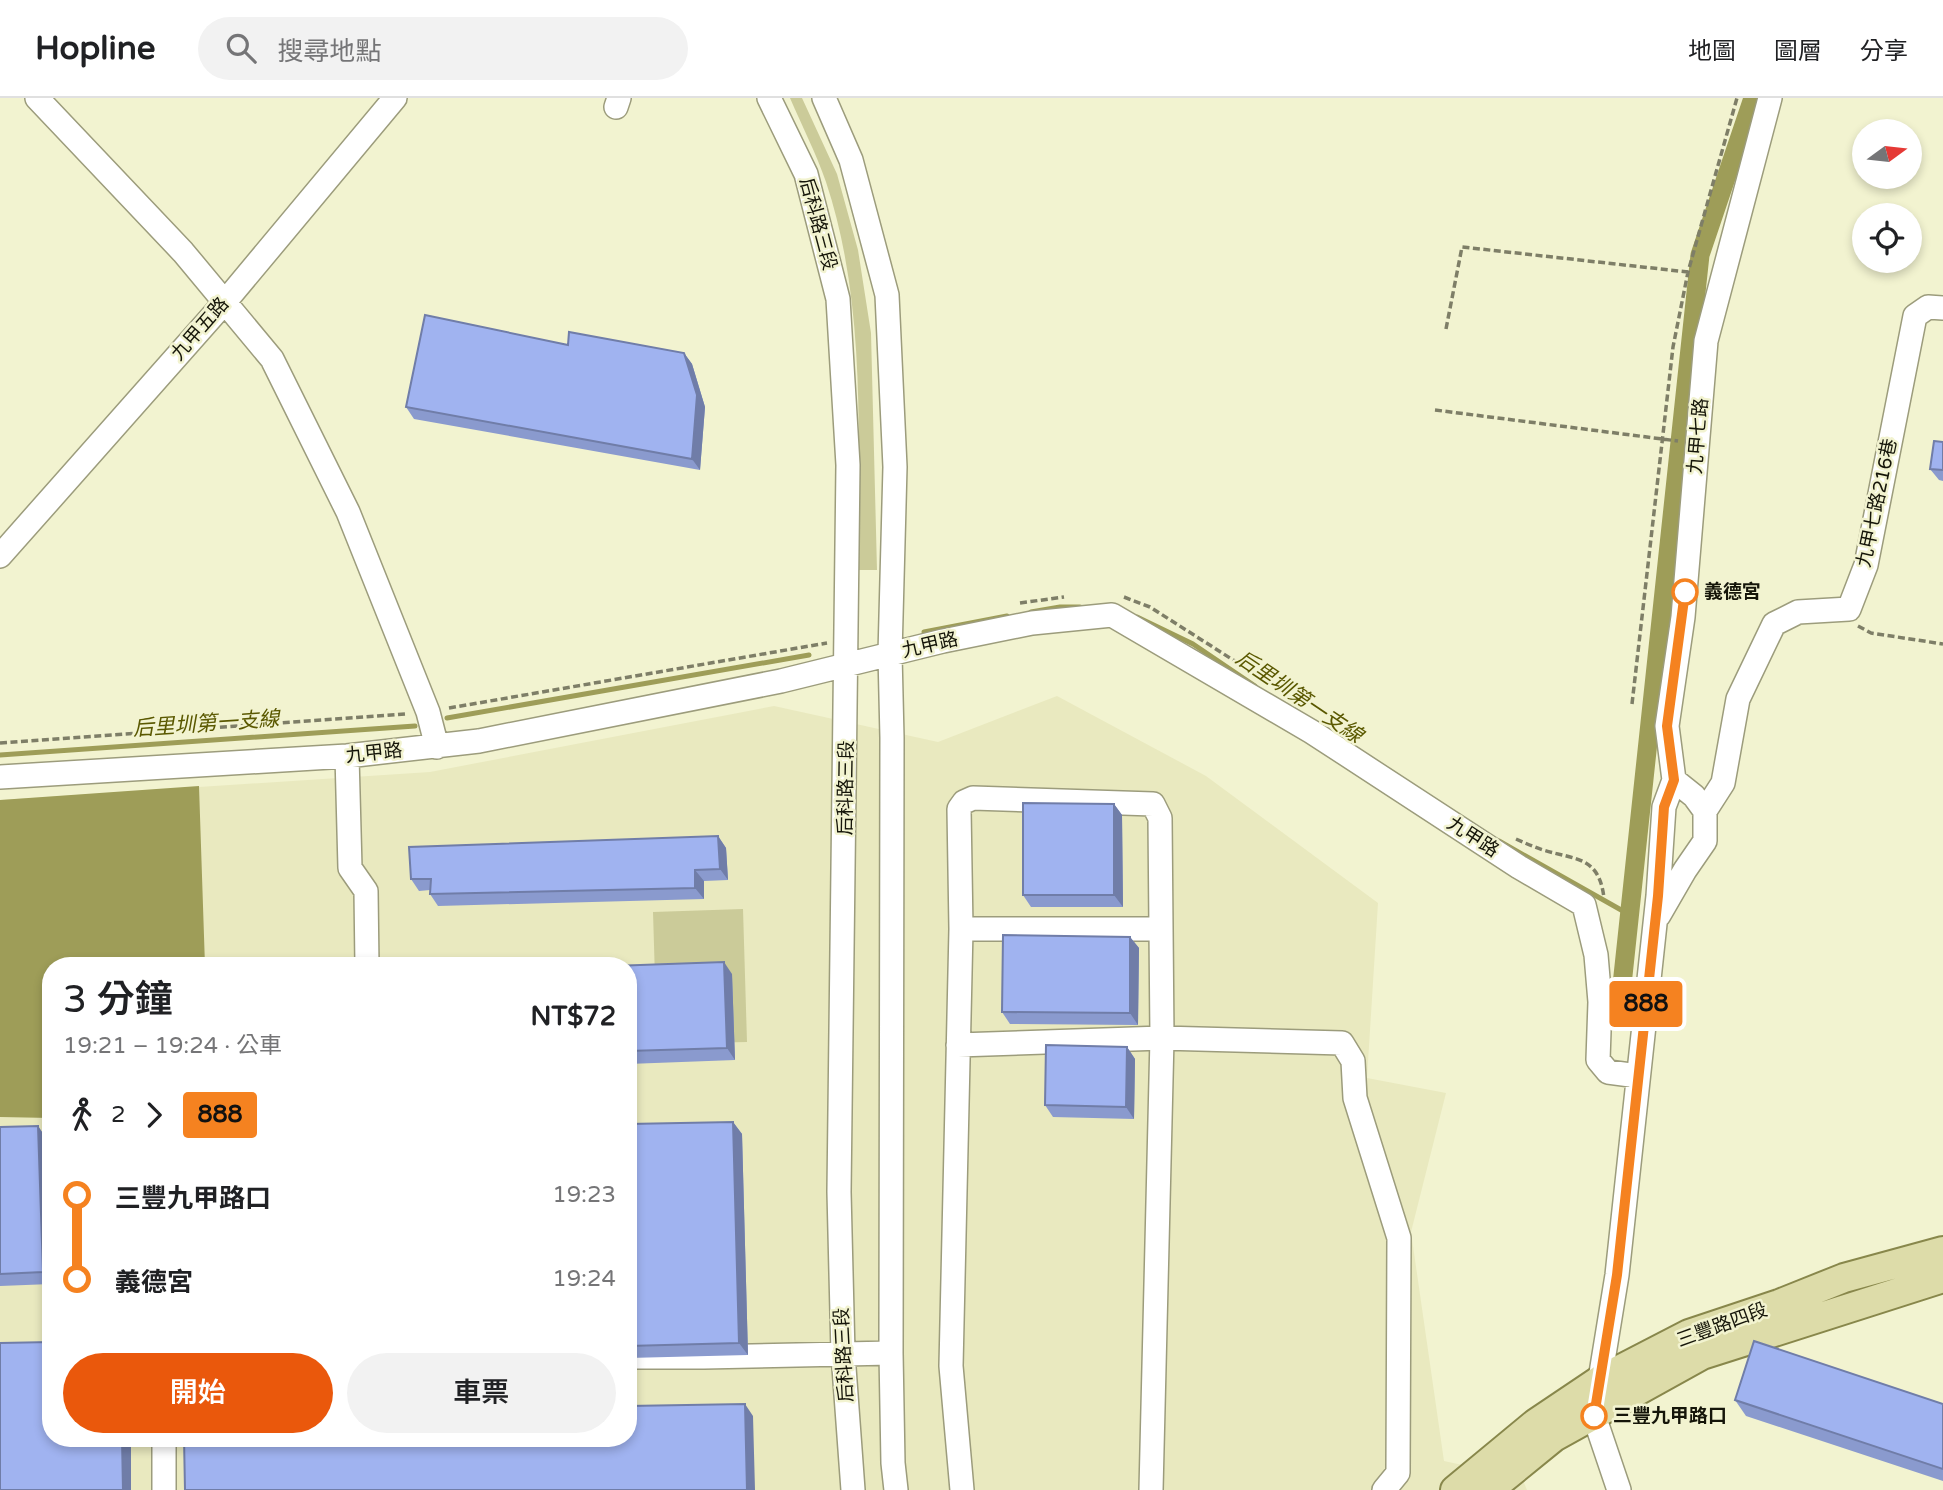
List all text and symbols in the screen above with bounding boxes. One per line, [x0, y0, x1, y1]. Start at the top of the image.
search box [198, 17, 688, 80]
text: Hopline [35, 29, 156, 68]
icon: search [222, 29, 260, 67]
text: 搜尋地點 [278, 36, 382, 67]
text: 地圖 [1688, 37, 1736, 66]
text: 圖層 [1774, 37, 1822, 66]
text: 分享 [1860, 37, 1908, 66]
north arrow [1852, 119, 1922, 189]
map controls [1852, 119, 1922, 273]
street label: 后科路三段 [795, 175, 841, 273]
button: locate [1852, 203, 1922, 273]
street label: 九甲五路 [167, 293, 233, 365]
street label: 九甲七路 [1684, 397, 1712, 475]
street label: 九甲七路216巷 [1853, 437, 1901, 569]
marker: 義德宮 [1672, 579, 1698, 605]
place label: 義德宮 [1704, 581, 1761, 603]
street label: 九甲路 [900, 628, 960, 662]
water label: 后里圳第一支線 [1231, 646, 1369, 750]
water label: 后里圳第一支線 [132, 706, 282, 742]
street label: 九甲路 [344, 739, 404, 767]
street label: 后科路三段 [834, 740, 858, 836]
street label: 九甲路 [1443, 812, 1503, 862]
text: 3 分鐘 [63, 977, 173, 1023]
line badge: 888 [1606, 981, 1686, 1027]
text: 888 [1623, 989, 1669, 1018]
text: NT$72 [531, 1001, 616, 1032]
text: 19:21 – 19:24 · 公車 [63, 1032, 282, 1060]
icon: walk [63, 1096, 101, 1134]
icon: forward [135, 1096, 173, 1134]
text: 888 [197, 1100, 243, 1129]
text: 2 [111, 1101, 125, 1129]
text: 19:23 [552, 1181, 616, 1209]
text: 三豐九甲路口 [115, 1183, 271, 1214]
text: 19:24 [552, 1265, 616, 1293]
text: 義德宮 [115, 1267, 193, 1298]
street label: 三豐路四段 [1674, 1298, 1770, 1352]
street label: 后科路三段 [831, 1307, 857, 1403]
button: 開始 [63, 1353, 333, 1433]
button: 車票 [347, 1353, 616, 1433]
marker: 三豐九甲路口 [1581, 1403, 1607, 1429]
place label: 三豐九甲路口 [1613, 1405, 1727, 1427]

